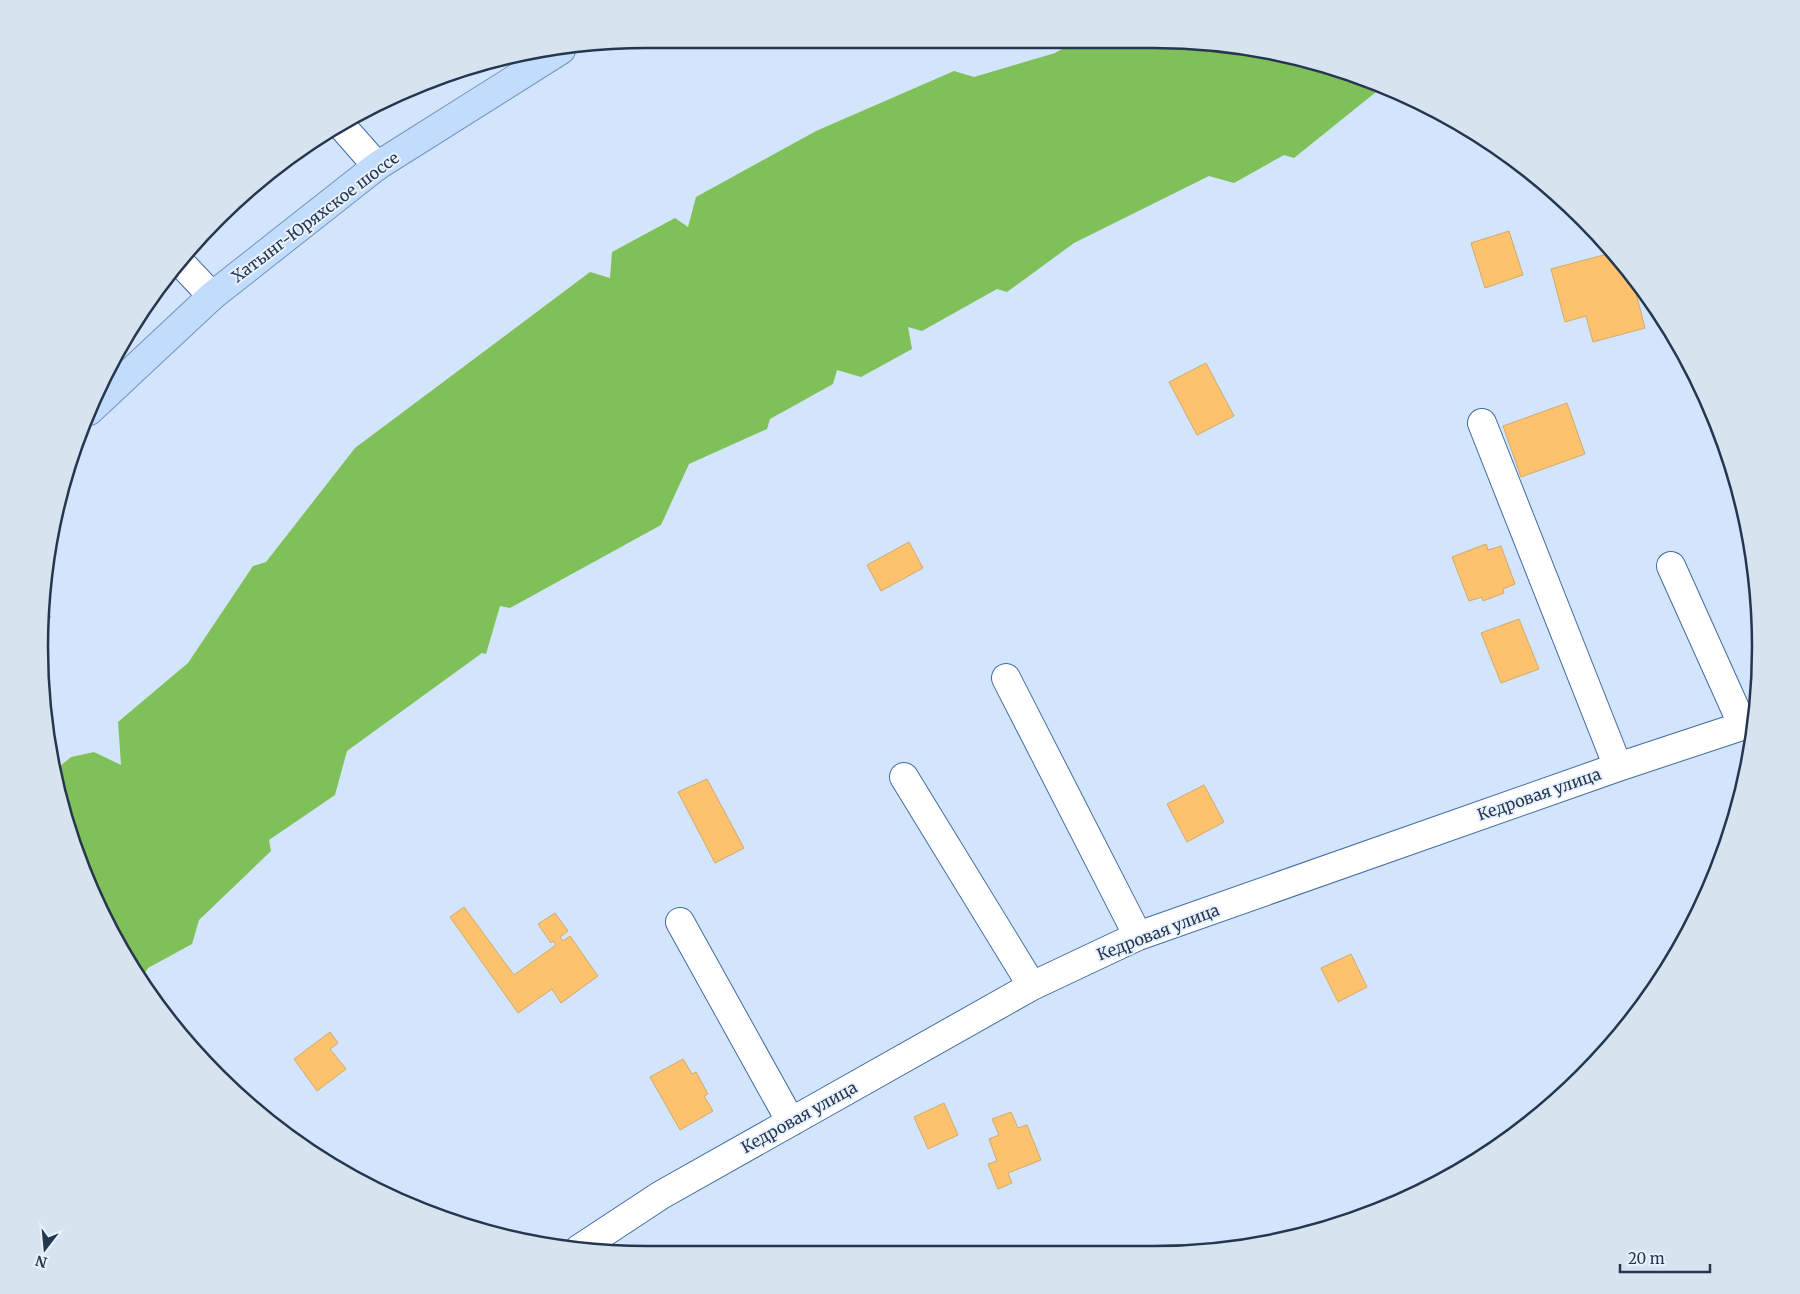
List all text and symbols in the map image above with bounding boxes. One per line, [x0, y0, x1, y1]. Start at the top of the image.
street label: Хатынг-Юряхское шоссе [227, 147, 403, 287]
street label: Кедровая улица [1475, 763, 1604, 825]
street label: Кедровая улица [1094, 899, 1222, 965]
street label: Кедровая улица [738, 1077, 861, 1157]
north arrow [20, 1224, 70, 1274]
scale bar [1620, 1242, 1710, 1274]
text: 20 m [1628, 1249, 1665, 1268]
text: N [34, 1251, 49, 1272]

